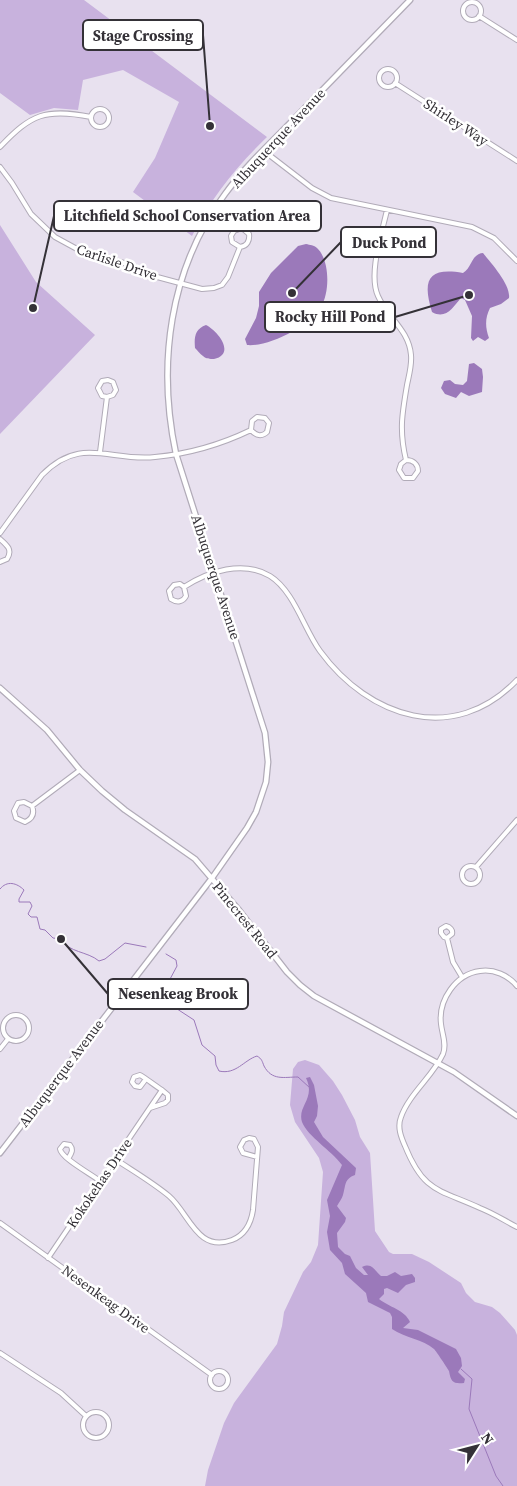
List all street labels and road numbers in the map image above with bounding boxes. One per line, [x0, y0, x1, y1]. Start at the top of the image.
street label: Albuquerque Avenue [226, 84, 330, 192]
street label: Shirley Way [420, 94, 493, 151]
street label: Carlisle Drive [74, 239, 160, 285]
street label: Albuquerque Avenue [186, 512, 246, 642]
street label: Pinecrest Road [208, 877, 282, 963]
street label: Albuquerque Avenue [14, 1015, 108, 1131]
street label: Kokokehas Drive [61, 1134, 137, 1232]
street label: Nesenkeag Drive [58, 1260, 154, 1338]

